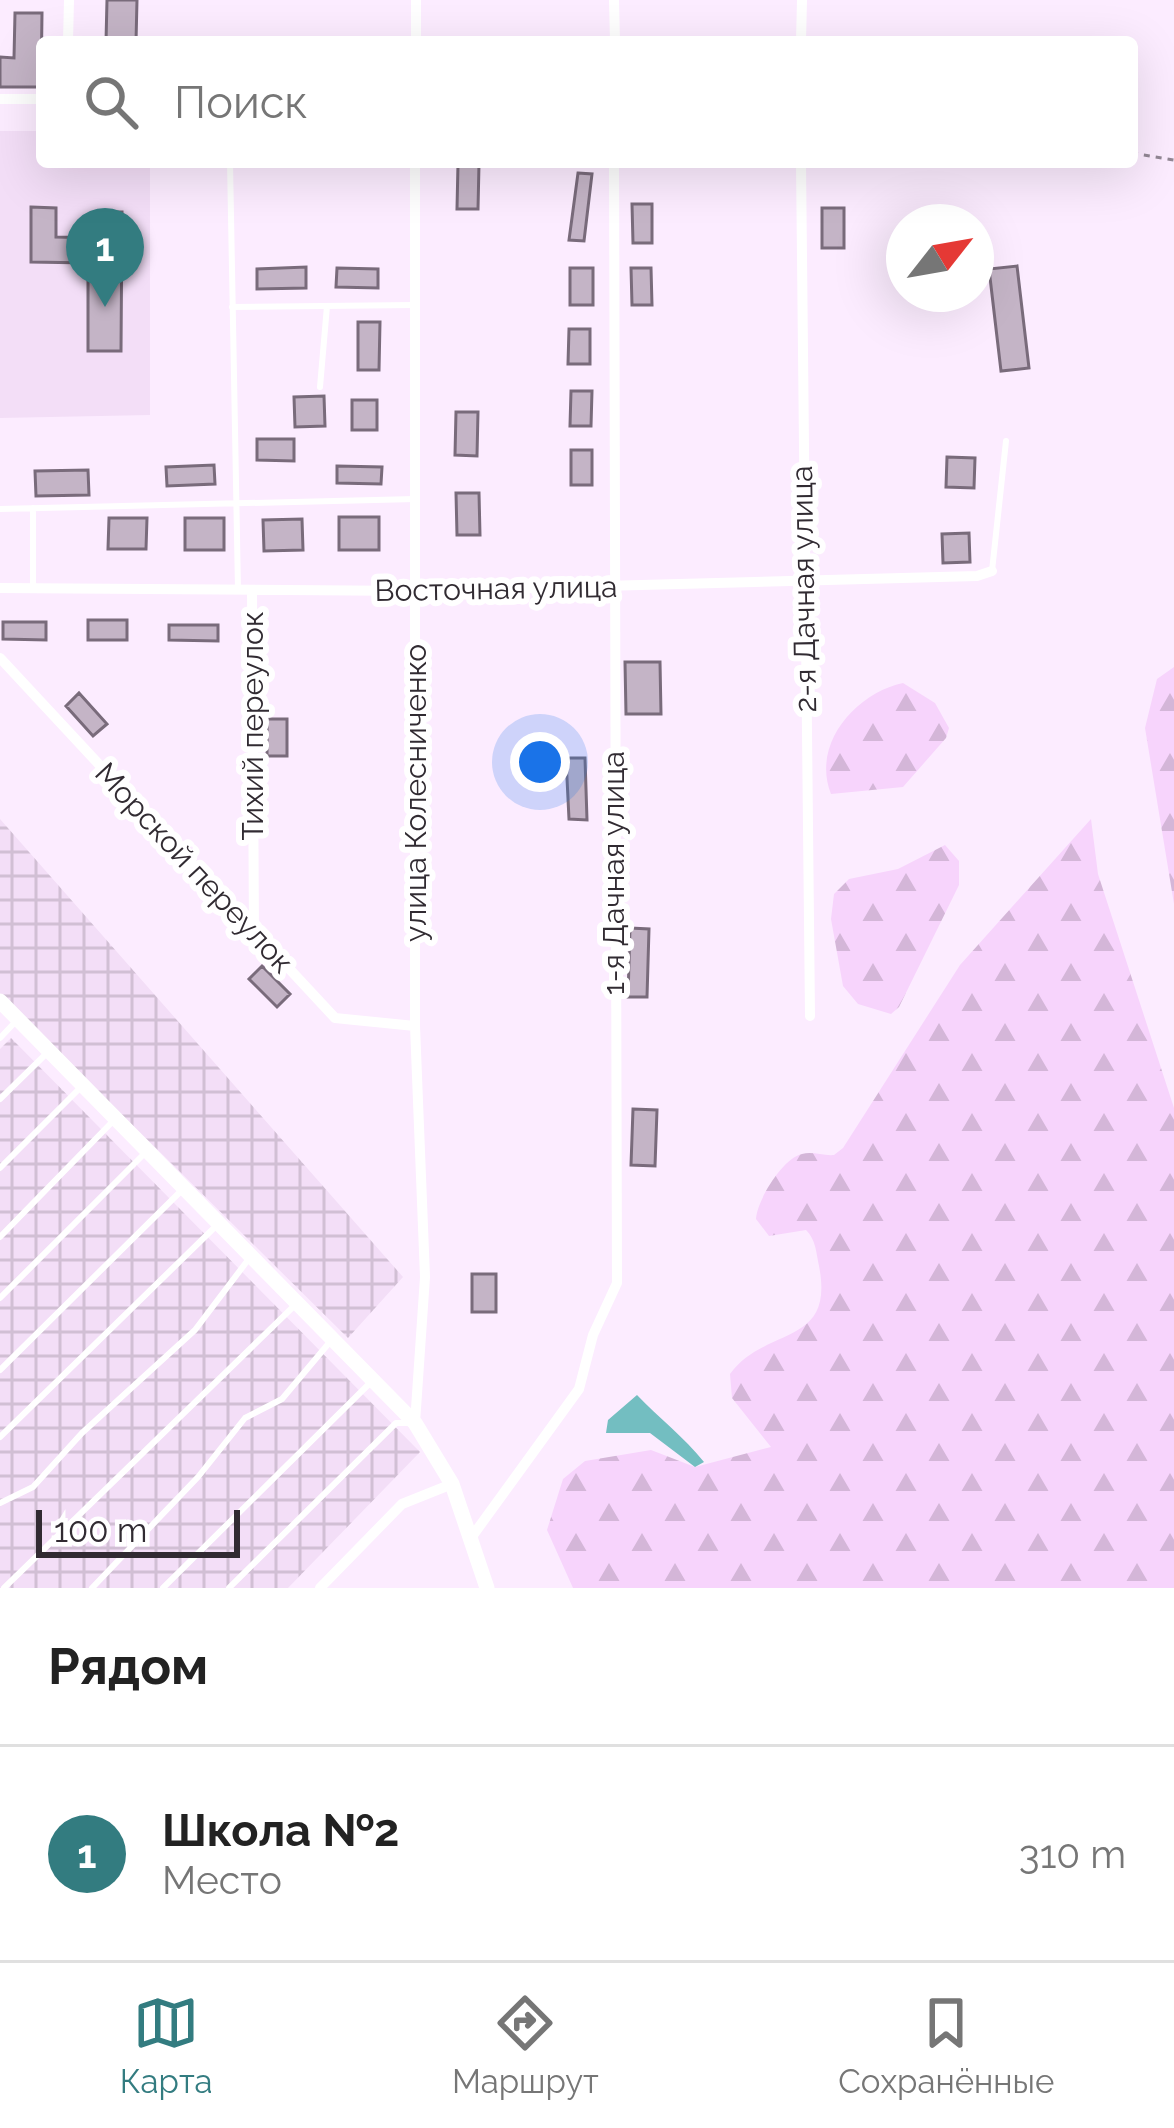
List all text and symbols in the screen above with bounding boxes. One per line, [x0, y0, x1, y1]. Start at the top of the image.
search box [36, 36, 1138, 168]
icon: search [78, 69, 144, 135]
text: Поиск [174, 76, 308, 129]
north arrow [886, 204, 994, 312]
pin: 1 [66, 208, 144, 307]
street label: 2-я Дачная улица [784, 465, 823, 713]
street label: Восточная улица [374, 569, 618, 608]
street label: Тихий переулок [235, 612, 270, 840]
street label: улица Колесниченко [398, 644, 433, 942]
your location [510, 732, 570, 792]
street label: 1-я Дачная улица [596, 751, 631, 995]
street label: Морской переулок [88, 755, 301, 980]
scale bar [36, 1504, 240, 1557]
text: 100 m [54, 1511, 147, 1550]
text: Рядом [48, 1636, 208, 1696]
text: Школа №2 [162, 1804, 399, 1857]
text: 1 [77, 1831, 97, 1877]
text: 310 m [1019, 1831, 1126, 1877]
text: Место [162, 1857, 282, 1903]
tab: Карта [120, 1990, 213, 2101]
tab: Маршрут [452, 1990, 599, 2101]
tab: Сохранённые [838, 1990, 1054, 2101]

